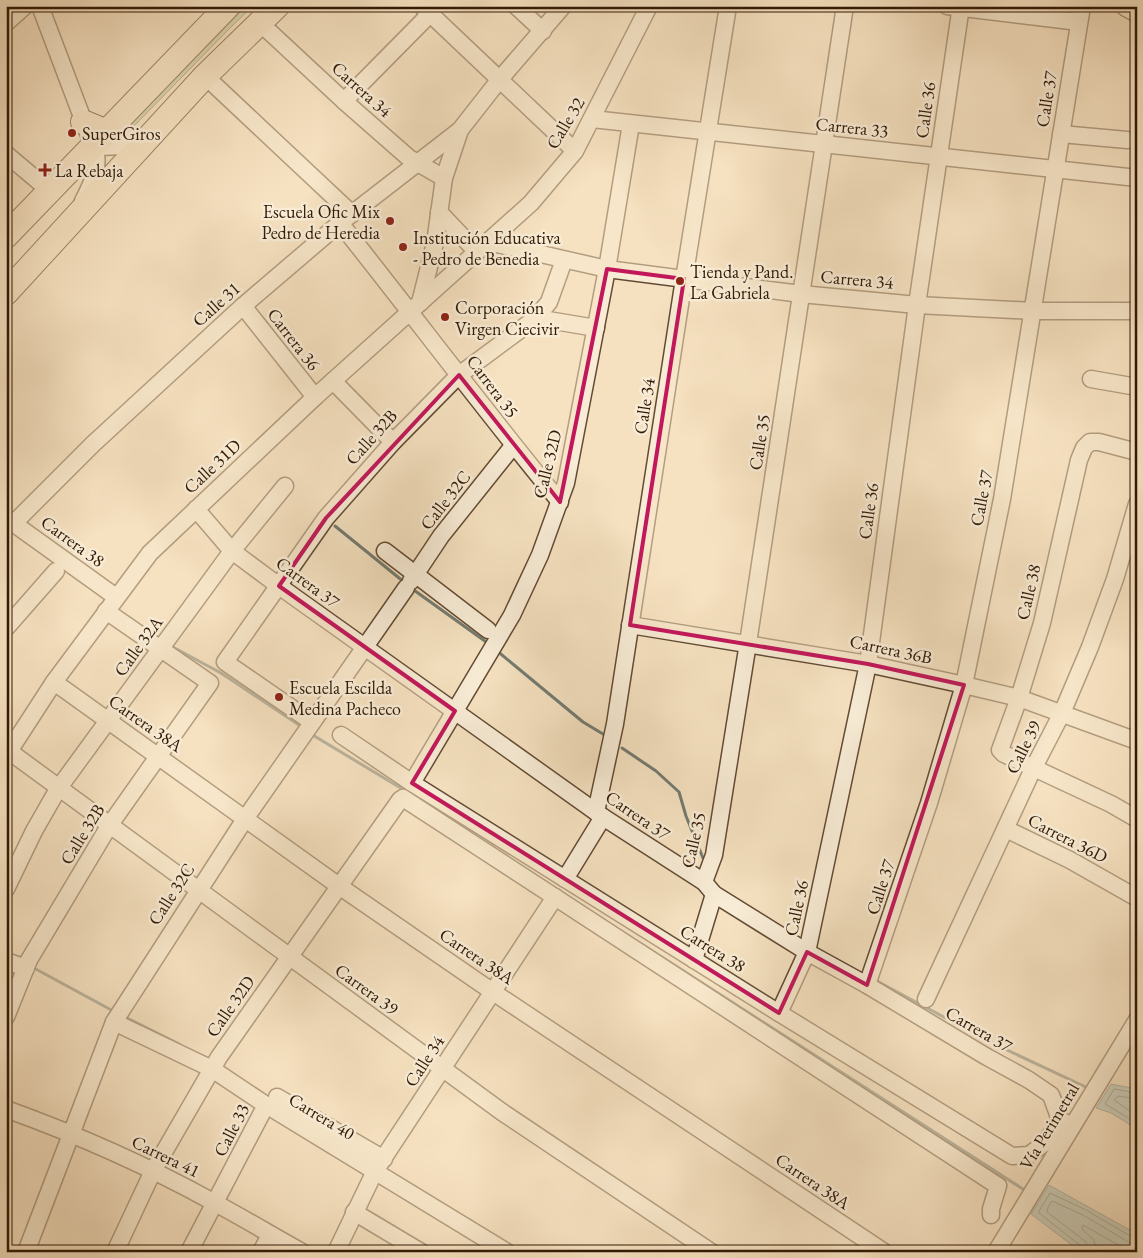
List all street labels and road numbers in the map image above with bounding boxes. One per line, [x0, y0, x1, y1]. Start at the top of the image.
street label: Carrera 34 [327, 56, 397, 122]
street label: Calle 37 [1030, 69, 1062, 129]
street label: Calle 36 [910, 80, 940, 140]
street label: Calle 32 [541, 93, 590, 153]
street label: Carrera 33 [814, 112, 890, 142]
street label: Carrera 34 [820, 264, 895, 294]
street label: Calle 31 [187, 277, 245, 331]
street label: Carrera 36 [262, 303, 326, 375]
street label: Carrera 35 [462, 350, 524, 422]
street label: Calle 34 [628, 376, 660, 436]
street label: Calle 32B [340, 404, 402, 470]
street label: Calle 35 [743, 412, 775, 472]
street label: Calle 32D [527, 427, 567, 501]
street label: Calle 31D [179, 434, 245, 498]
street label: Calle 32C [415, 466, 475, 534]
street label: Calle 37 [964, 468, 998, 528]
street label: Calle 36 [853, 481, 883, 541]
street label: Carrera 38 [37, 510, 109, 572]
street label: Carrera 37 [272, 551, 345, 613]
street label: Calle 38 [1010, 562, 1046, 622]
street label: Calle 32A [108, 611, 168, 681]
street label: Carrera 36B [848, 629, 934, 669]
street label: Carrera 38A [104, 689, 188, 757]
street label: Calle 39 [1000, 716, 1046, 777]
street label: Carrera 37 [601, 785, 675, 845]
street label: Calle 32B [54, 799, 110, 869]
street label: Carrera 36D [1024, 808, 1112, 868]
street label: Calle 35 [675, 810, 711, 870]
street label: Calle 37 [860, 856, 900, 917]
street label: Calle 32C [142, 859, 200, 929]
street label: Calle 36 [779, 878, 813, 938]
street label: Carrera 38 [676, 919, 750, 977]
street label: Carrera 38A [435, 923, 519, 990]
street label: Carrera 39 [331, 958, 404, 1020]
street label: Calle 32D [200, 971, 260, 1041]
street label: Carrera 37 [942, 1001, 1017, 1057]
street label: Calle 34 [399, 1031, 449, 1091]
street label: Vía Perimetral [1014, 1078, 1084, 1174]
street label: Carrera 40 [285, 1087, 360, 1145]
street label: Calle 33 [208, 1100, 254, 1160]
street label: Carrera 41 [128, 1130, 204, 1182]
street label: Carrera 38A [771, 1148, 855, 1215]

